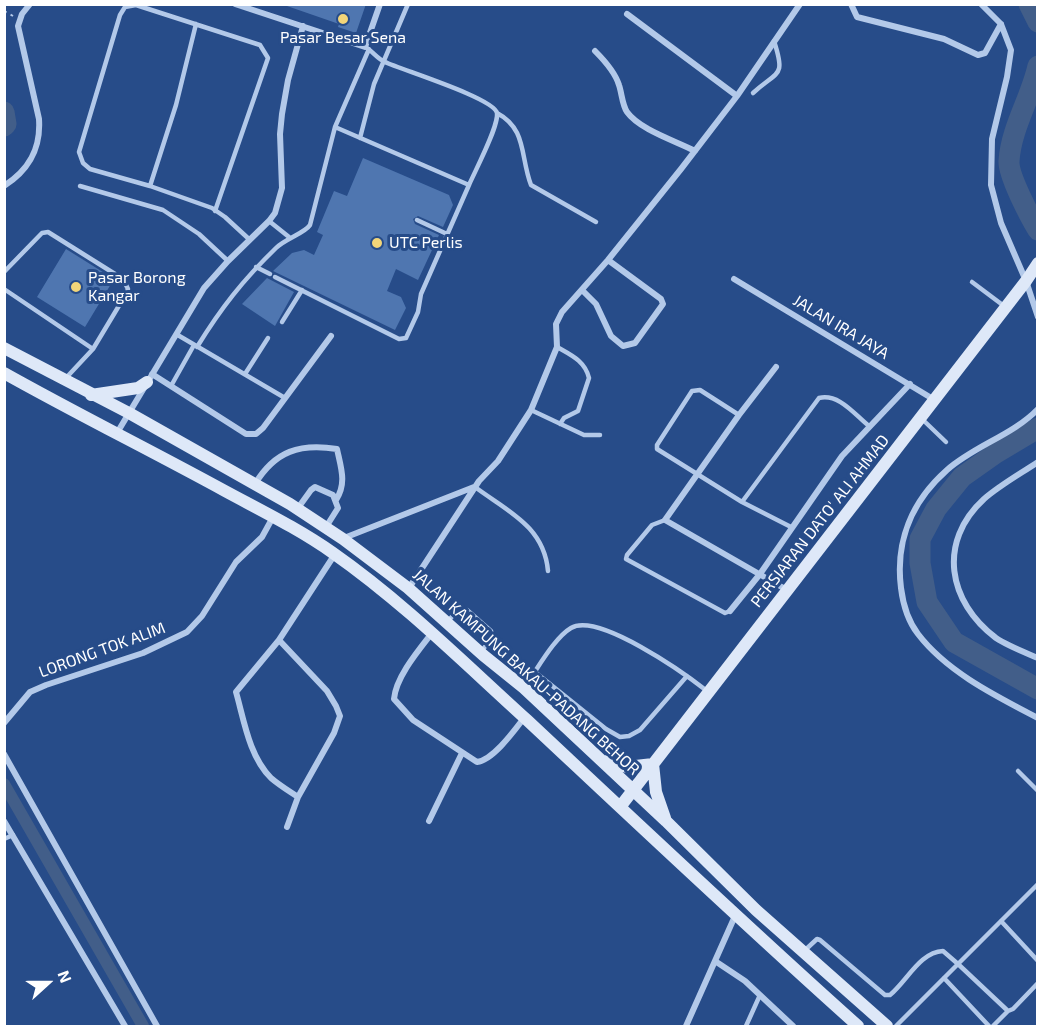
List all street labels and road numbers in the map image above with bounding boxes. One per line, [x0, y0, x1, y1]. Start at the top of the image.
street label: JALAN IRA JAYA [789, 291, 893, 363]
street label: PERSIARAN DATO' ALI AHMAD [747, 431, 893, 611]
street label: JALAN KAMPUNG BAKAU-PADANG BEHOR [409, 565, 643, 779]
street label: LORONG TOK ALIM [36, 618, 168, 682]

